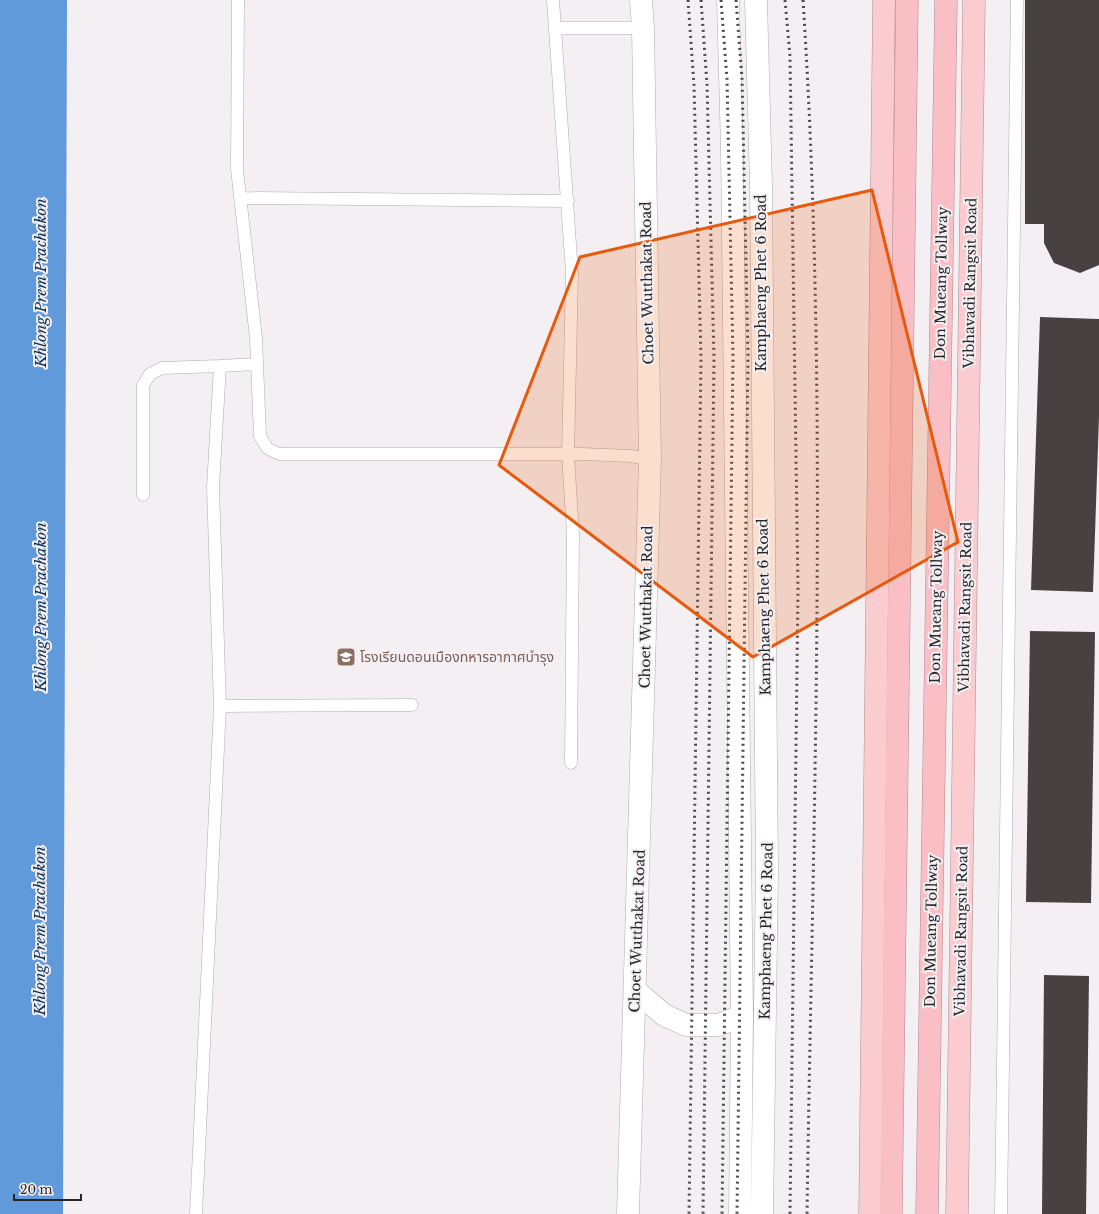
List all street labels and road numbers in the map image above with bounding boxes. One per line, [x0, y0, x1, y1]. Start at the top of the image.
street label: Kamphaeng Phet 6 Road [752, 194, 770, 372]
street label: Vibhavadi Rangsit Road [959, 197, 980, 370]
street label: Choet Wutthakat Road [637, 201, 657, 365]
street label: Don Mueang Tollway [931, 206, 951, 360]
street label: Kamphaeng Phet 6 Road [753, 518, 775, 696]
street label: Vibhavadi Rangsit Road [954, 521, 975, 694]
street label: Choet Wutthakat Road [636, 525, 656, 689]
street label: Don Mueang Tollway [926, 530, 946, 684]
street label: Kamphaeng Phet 6 Road [755, 842, 777, 1020]
street label: Vibhavadi Rangsit Road [950, 845, 971, 1018]
street label: Choet Wutthakat Road [625, 849, 649, 1013]
street label: Don Mueang Tollway [921, 854, 941, 1008]

